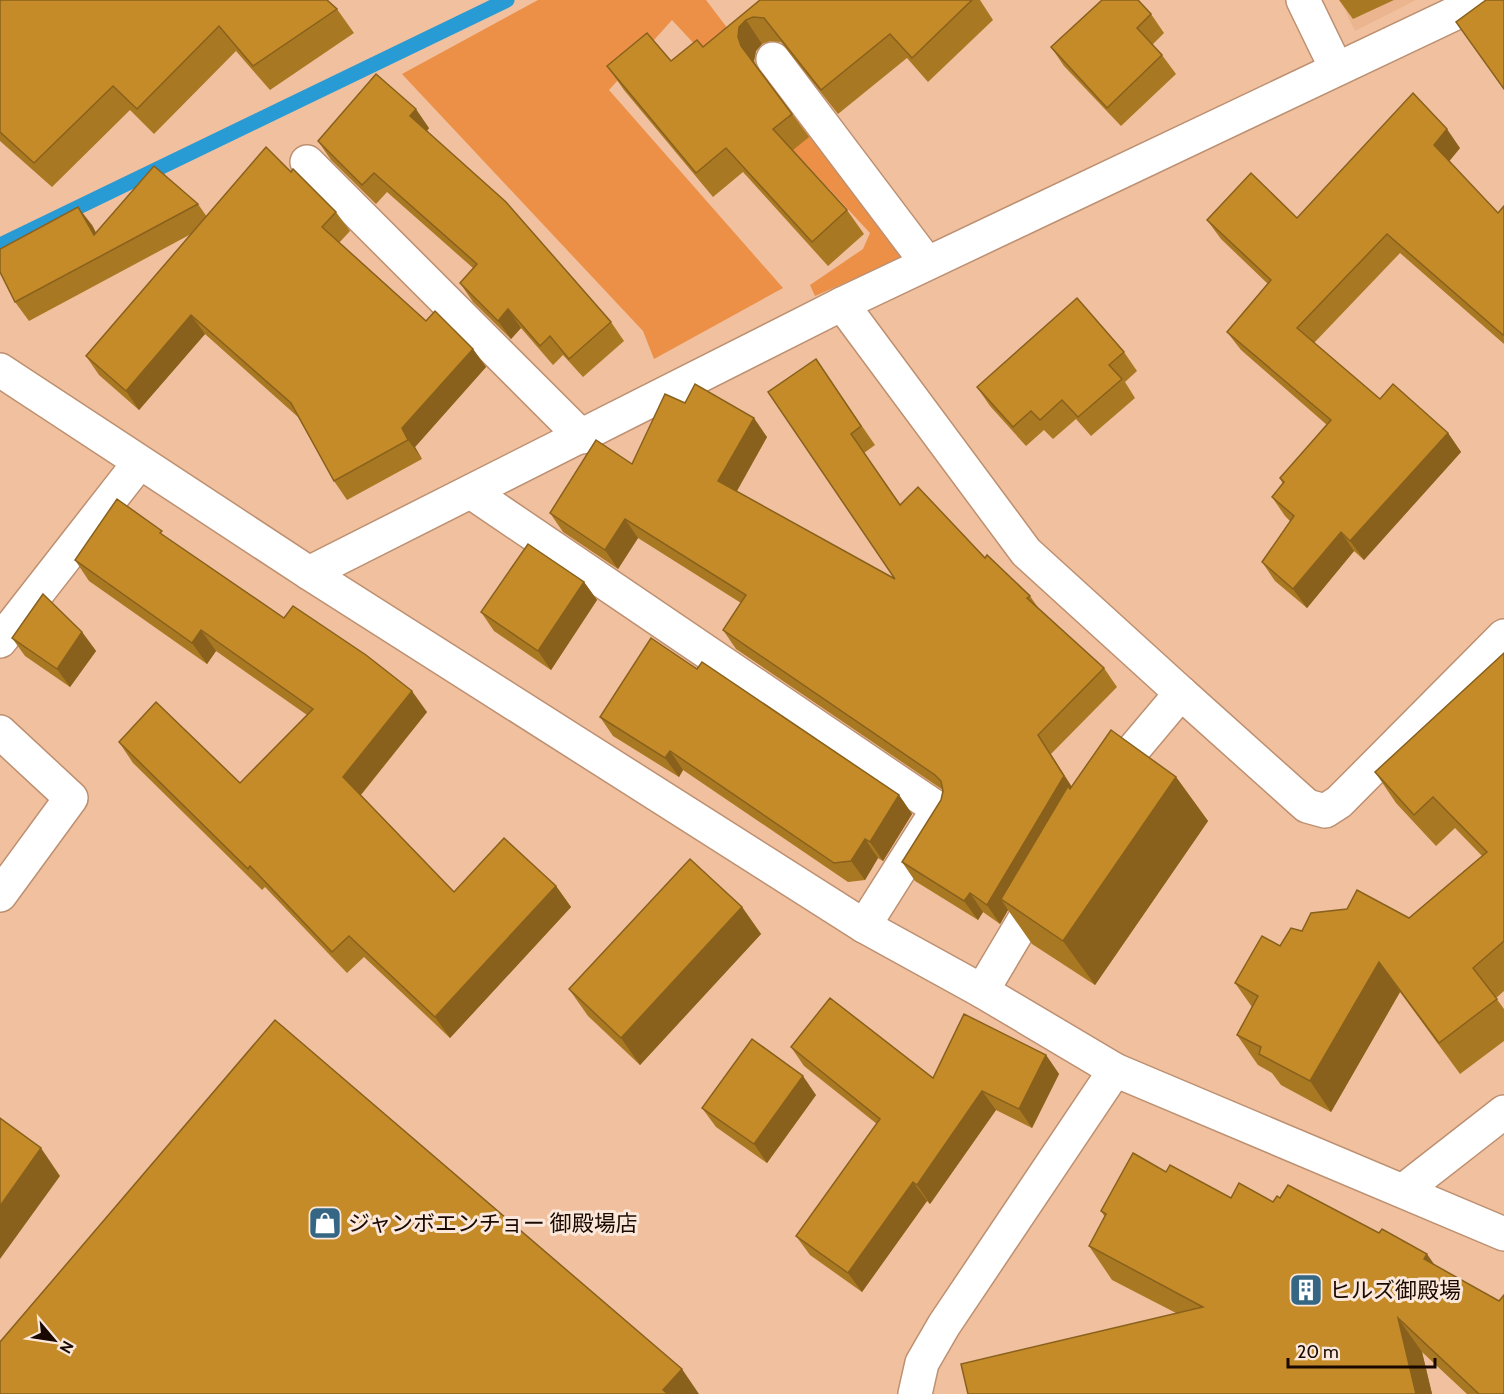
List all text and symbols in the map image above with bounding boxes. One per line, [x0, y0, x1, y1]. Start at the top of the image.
shop icon: ジャンボエンチョー 御殿場店 [307, 1205, 343, 1241]
place label: ジャンボエンチョー 御殿場店 [348, 1210, 638, 1237]
building icon: ヒルズ御殿場 [1288, 1272, 1324, 1308]
place label: ヒルズ御殿場 [1329, 1277, 1461, 1304]
north arrow [24, 1310, 84, 1370]
scale bar [1288, 1331, 1435, 1369]
text: N [56, 1337, 78, 1357]
text: 20 m [1297, 1341, 1339, 1363]

